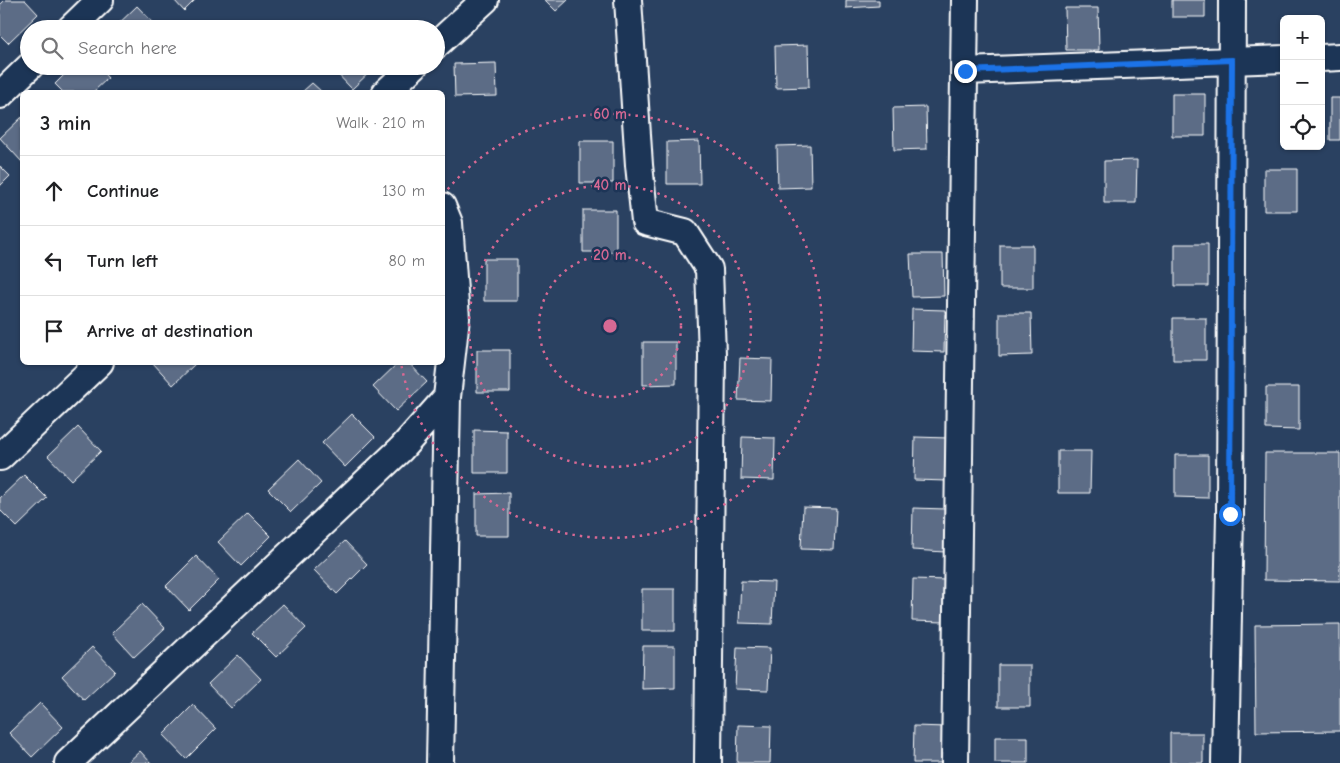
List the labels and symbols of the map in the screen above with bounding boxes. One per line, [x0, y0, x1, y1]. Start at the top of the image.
route end [954, 60, 977, 83]
text: 60 m [593, 105, 627, 123]
text: 40 m [594, 176, 627, 194]
text: 20 m [593, 246, 627, 264]
centre of rings [601, 317, 619, 335]
route start [1219, 503, 1242, 526]

